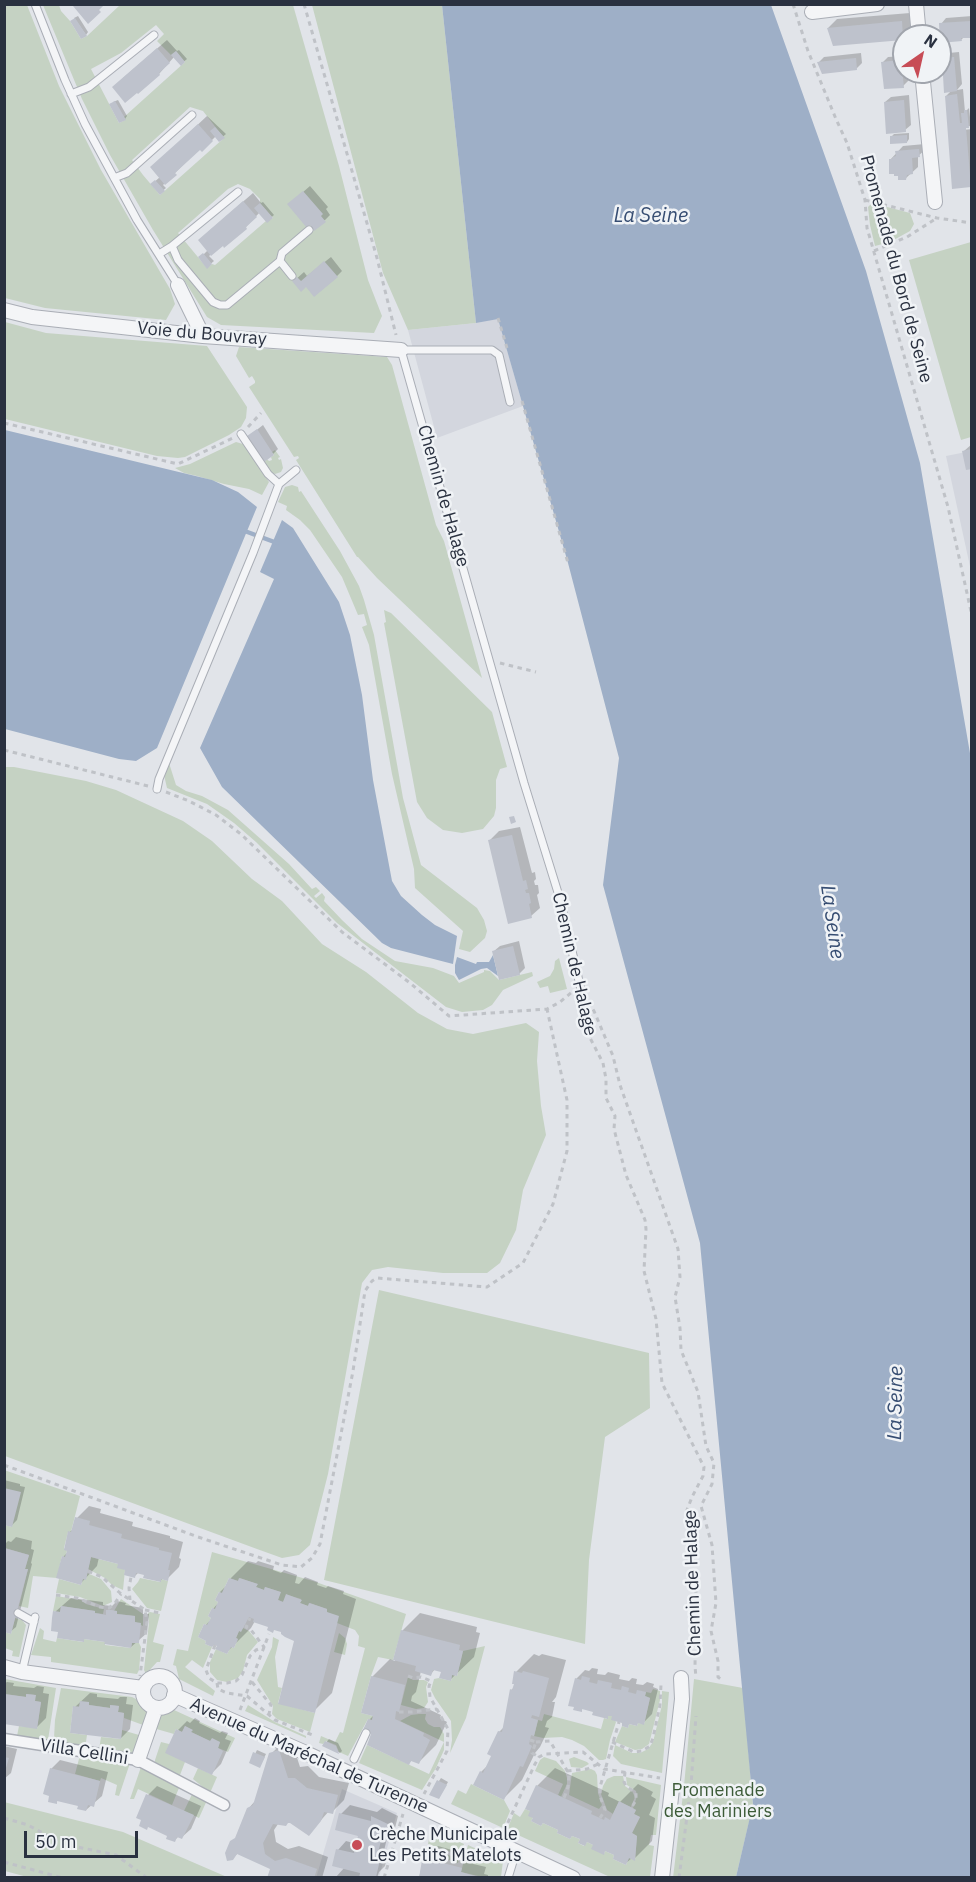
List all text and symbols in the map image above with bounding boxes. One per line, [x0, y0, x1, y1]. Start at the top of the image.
north arrow [892, 24, 952, 84]
text: N [921, 29, 941, 52]
street label: Promenade du Bord de Seine [855, 153, 937, 385]
water label: La Seine [614, 204, 688, 228]
street label: Voie du Bouvray [136, 318, 268, 350]
street label: Chemin de Halage [412, 423, 474, 569]
water label: La Seine [815, 884, 849, 960]
street label: Chemin de Halage [547, 890, 601, 1038]
water label: La Seine [883, 1366, 909, 1440]
street label: Chemin de Halage [680, 1509, 706, 1657]
street label: Avenue du Maréchal de Turenne [186, 1693, 432, 1819]
street label: Villa Cellini [38, 1734, 130, 1770]
park label: Promenade des Mariniers [664, 1780, 772, 1822]
scale bar [27, 1819, 141, 1857]
place label: Crèche Municipale Les Petits Matelots [369, 1824, 522, 1866]
text: 50 m [35, 1830, 77, 1853]
marker: Crèche Municipale Les Petits Matelots [350, 1838, 364, 1852]

